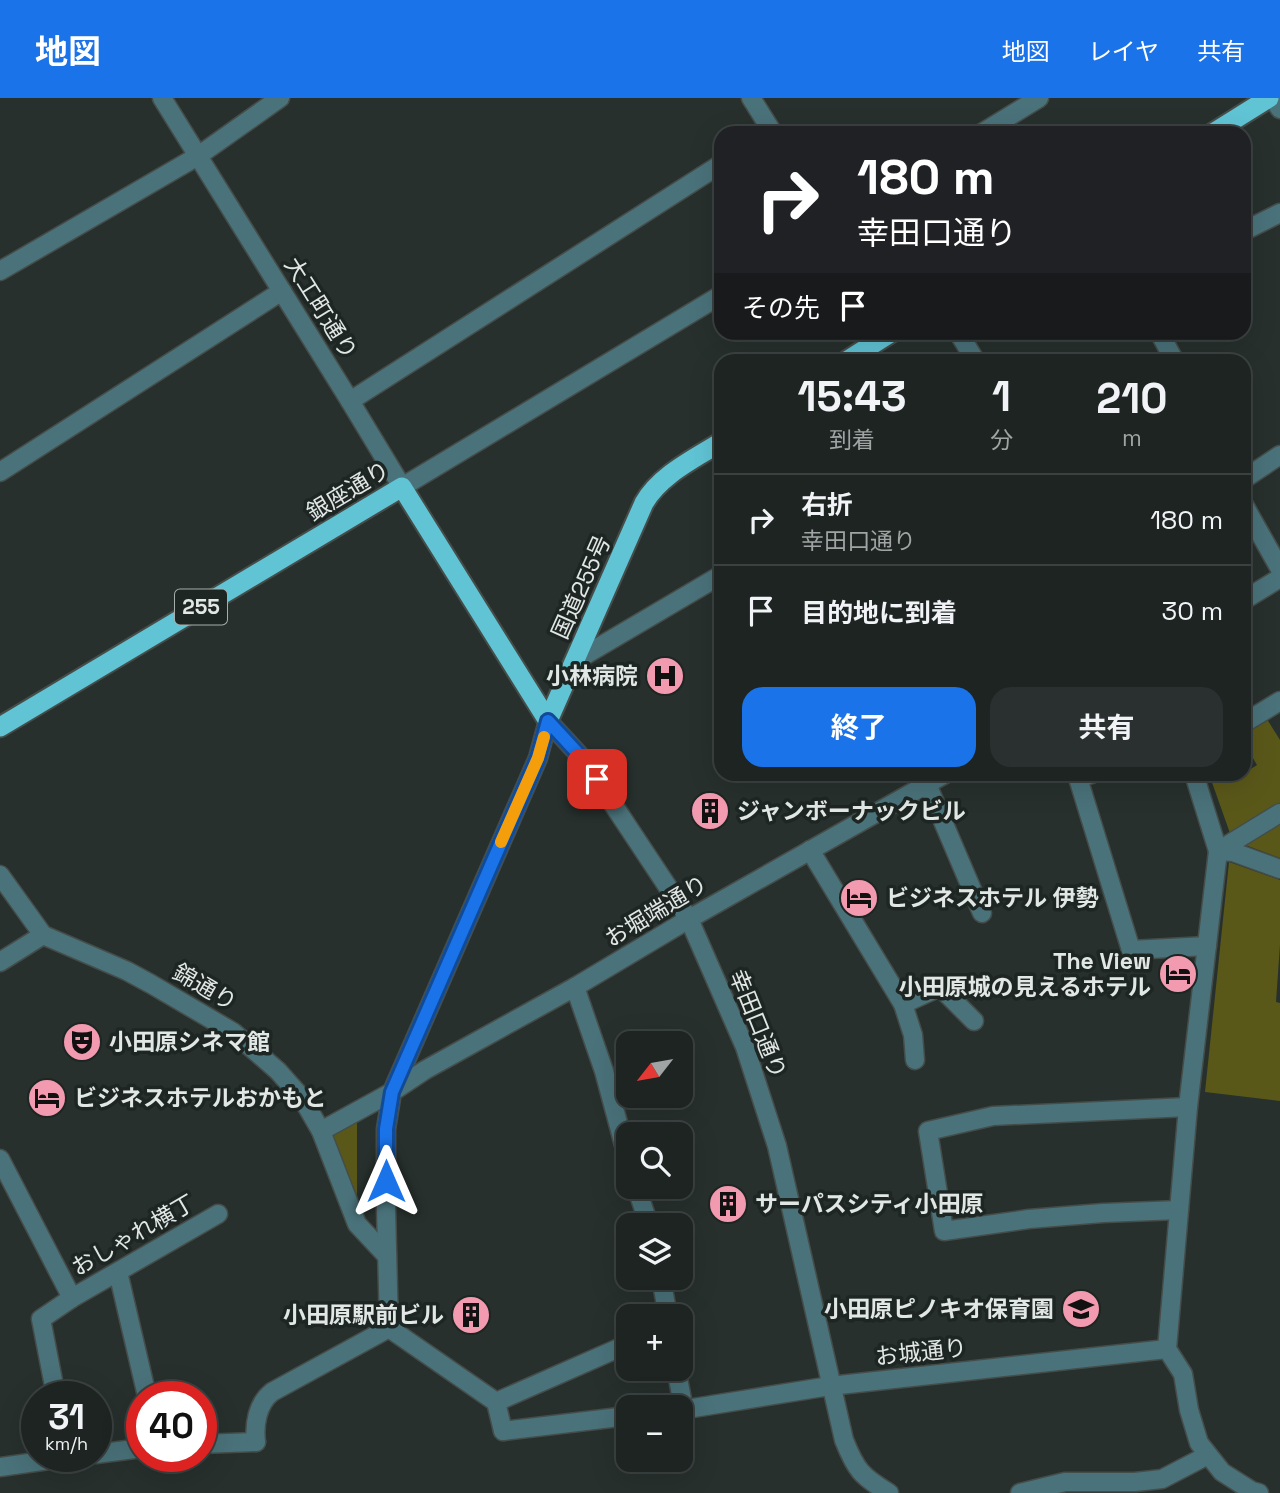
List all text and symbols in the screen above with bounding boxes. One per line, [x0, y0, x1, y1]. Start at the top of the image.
text: 地図 [35, 31, 101, 73]
text: 地図 [1002, 36, 1050, 67]
text: レイヤ [1088, 36, 1159, 67]
text: 共有 [1197, 36, 1245, 67]
text: 180 m [857, 146, 995, 208]
icon: right [742, 154, 833, 245]
text: 幸田口通り [857, 213, 1017, 253]
street label: 大工町通り [278, 251, 364, 365]
icon: arrive [834, 287, 872, 325]
text: その先 [742, 291, 820, 325]
text: 15:43 [797, 370, 906, 423]
text: 1 [992, 370, 1011, 423]
text: 210 [1096, 372, 1168, 425]
text: m [1122, 423, 1142, 453]
text: 到着 [829, 425, 875, 455]
text: 分 [990, 425, 1013, 455]
street label: 銀座通り [301, 454, 395, 528]
text: 右折 [801, 488, 853, 522]
icon: right [742, 501, 780, 539]
text: 180 m [1150, 503, 1223, 537]
text: 幸田口通り [801, 526, 916, 556]
street label: 国道255号 [545, 530, 617, 644]
road number: 255 [175, 589, 227, 624]
icon: arrive [742, 592, 780, 630]
text: 30 m [1162, 594, 1223, 628]
text: 目的地に到着 [801, 596, 957, 630]
hospital icon: 小林病院 [644, 655, 686, 697]
place label: 小林病院 [546, 661, 638, 691]
button: 終了 [742, 687, 976, 767]
button: 共有 [990, 687, 1223, 767]
pin [567, 749, 627, 809]
icon: arrive [578, 760, 616, 798]
building icon: ジャンボーナックビル [689, 790, 731, 832]
place label: ジャンボーナックビル [737, 796, 966, 826]
street label: お堀端通り [599, 869, 713, 953]
hotel icon: ビジネスホテル 伊勢 [838, 877, 880, 919]
place label: ビジネスホテル 伊勢 [886, 883, 1099, 913]
place label: The View 小田原城の見えるホテル [899, 946, 1151, 1002]
hotel icon: The View 小田原城の見えるホテル [1157, 953, 1199, 995]
street label: 錦通り [168, 957, 242, 1017]
street label: 幸田口通り [723, 965, 793, 1083]
theatre icon: 小田原シネマ館 [61, 1021, 103, 1063]
place label: 小田原シネマ館 [109, 1027, 270, 1057]
north arrow [616, 1031, 693, 1108]
map controls [616, 1031, 693, 1472]
hotel icon: ビジネスホテルおかもと [26, 1077, 68, 1119]
place label: ビジネスホテルおかもと [74, 1083, 327, 1113]
button: search [616, 1122, 693, 1199]
position arrow [349, 1144, 423, 1218]
building icon: サーパスシティ小田原 [707, 1183, 749, 1225]
street label: おしゃれ横丁 [66, 1188, 200, 1282]
place label: サーパスシティ小田原 [755, 1189, 983, 1219]
button: layers [616, 1213, 693, 1290]
school or university icon: 小田原ピノキオ保育園 [1060, 1288, 1102, 1330]
building icon: 小田原駅前ビル [450, 1294, 492, 1336]
place label: 小田原ピノキオ保育園 [824, 1294, 1054, 1324]
place label: 小田原駅前ビル [283, 1300, 444, 1330]
button: + [616, 1304, 693, 1381]
street label: お城通り [874, 1332, 968, 1372]
speed limit sign: 40 [126, 1381, 217, 1472]
text: 31 [48, 1395, 85, 1439]
button: − [616, 1395, 693, 1472]
text: km/h [45, 1432, 88, 1455]

